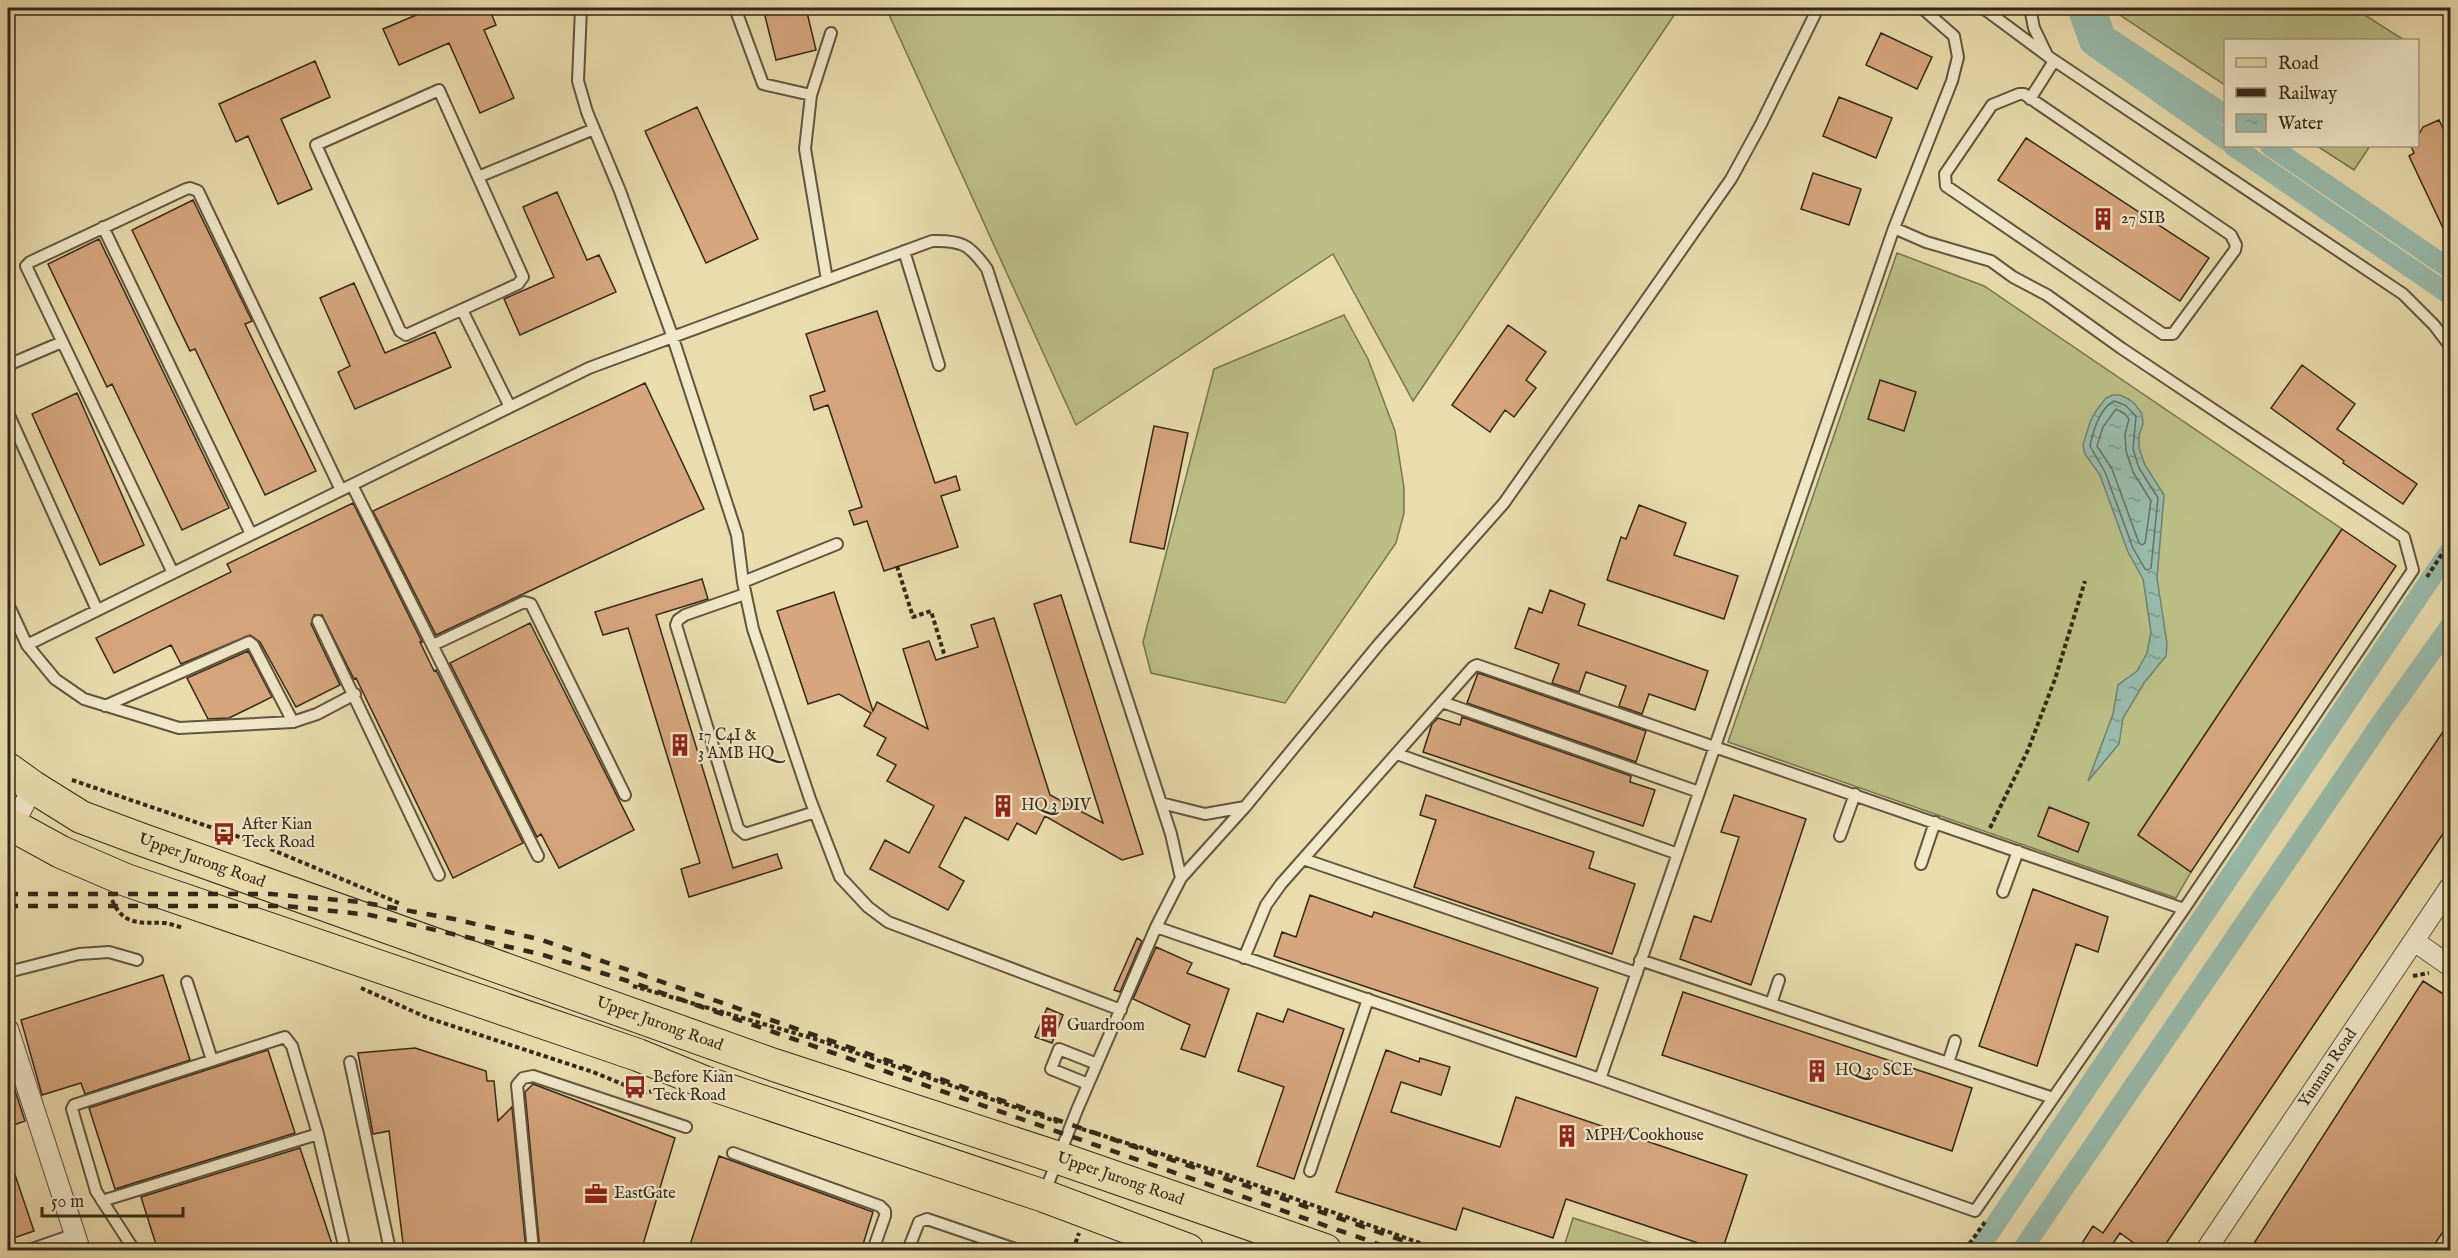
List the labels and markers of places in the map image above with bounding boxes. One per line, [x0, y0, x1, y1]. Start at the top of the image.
building icon: 27 SIB [2090, 206, 2116, 232]
place label: 27 SIB [2121, 209, 2165, 229]
place label: 17 C4I & 3 AMB HQ [698, 726, 786, 764]
building icon: 17 C4I & 3 AMB HQ [667, 732, 693, 758]
building icon: HQ 3 DIV [990, 793, 1016, 819]
place label: HQ 3 DIV [1021, 796, 1091, 816]
place label: After Kian Teck Road [241, 815, 315, 853]
bus stop icon: After Kian Teck Road [211, 821, 237, 847]
building icon: Guardroom [1036, 1013, 1062, 1039]
place label: Guardroom [1067, 1016, 1145, 1036]
building icon: HQ 30 SCE [1804, 1058, 1830, 1084]
place label: HQ 30 SCE [1835, 1061, 1913, 1081]
place label: Before Kian Teck Road [653, 1068, 734, 1106]
bus stop icon: Before Kian Teck Road [622, 1074, 648, 1100]
building icon: MPH/Cookhouse [1554, 1123, 1580, 1149]
place label: MPH/Cookhouse [1585, 1126, 1704, 1146]
office icon: EastGate [583, 1181, 609, 1207]
place label: EastGate [614, 1184, 676, 1204]

